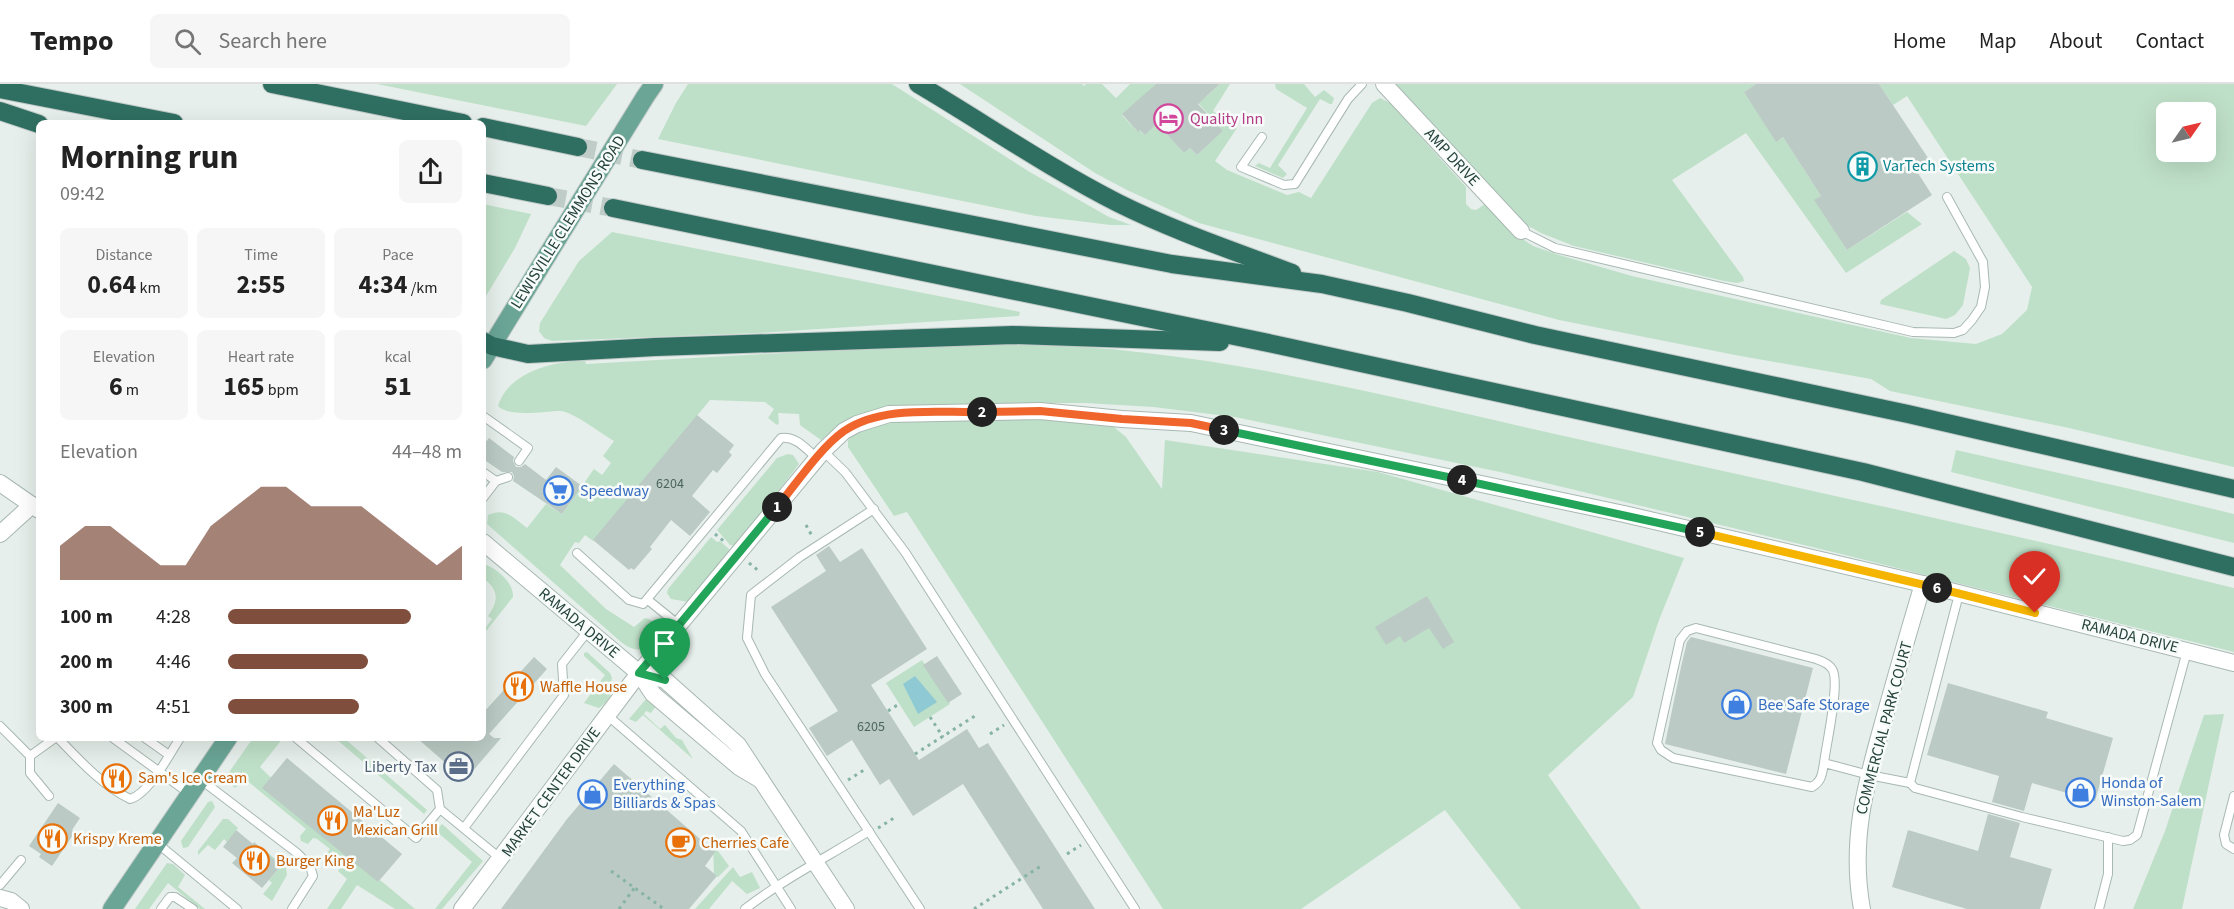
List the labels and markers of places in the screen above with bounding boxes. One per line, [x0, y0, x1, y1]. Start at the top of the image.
hotel icon: Quality Inn [1153, 103, 1185, 135]
place label: Quality Inn [1190, 108, 1263, 130]
building icon: VarTech Systems [1846, 150, 1878, 182]
place label: VarTech Systems [1883, 155, 1995, 177]
pin: 2 [967, 397, 997, 427]
pin: 3 [1209, 415, 1239, 445]
pin: 4 [1447, 465, 1477, 495]
supermarket icon: Speedway [543, 475, 575, 507]
place label: Speedway [580, 480, 650, 502]
pin: 1 [762, 492, 792, 522]
pin: 5 [1685, 517, 1715, 547]
pin [2009, 551, 2060, 613]
pin: 6 [1922, 573, 1952, 603]
pin [639, 618, 690, 680]
restaurant icon: Waffle House [503, 671, 535, 703]
place label: Waffle House [540, 676, 627, 698]
shop icon: Bee Safe Storage [1721, 689, 1753, 721]
place label: Bee Safe Storage [1758, 694, 1870, 716]
office icon: Liberty Tax [442, 751, 474, 783]
place label: Liberty Tax [364, 756, 437, 778]
restaurant icon: Sam's Ice Cream [101, 762, 133, 794]
place label: Sam's Ice Cream [138, 767, 247, 789]
place label: Honda of Winston-Salem [2101, 772, 2202, 812]
place label: Everything Billiards & Spas [613, 774, 716, 814]
shop icon: Honda of Winston-Salem [2064, 776, 2096, 808]
shop icon: Everything Billiards & Spas [576, 778, 608, 810]
place label: Ma'Luz Mexican Grill [353, 801, 438, 841]
restaurant icon: Ma'Luz Mexican Grill [316, 805, 348, 837]
restaurant icon: Krispy Kreme [36, 823, 68, 855]
cafe icon: Cherries Cafe [664, 827, 696, 859]
place label: Krispy Kreme [73, 828, 162, 850]
place label: Cherries Cafe [701, 832, 789, 854]
restaurant icon: Burger King [239, 845, 271, 877]
place label: Burger King [276, 850, 354, 872]

